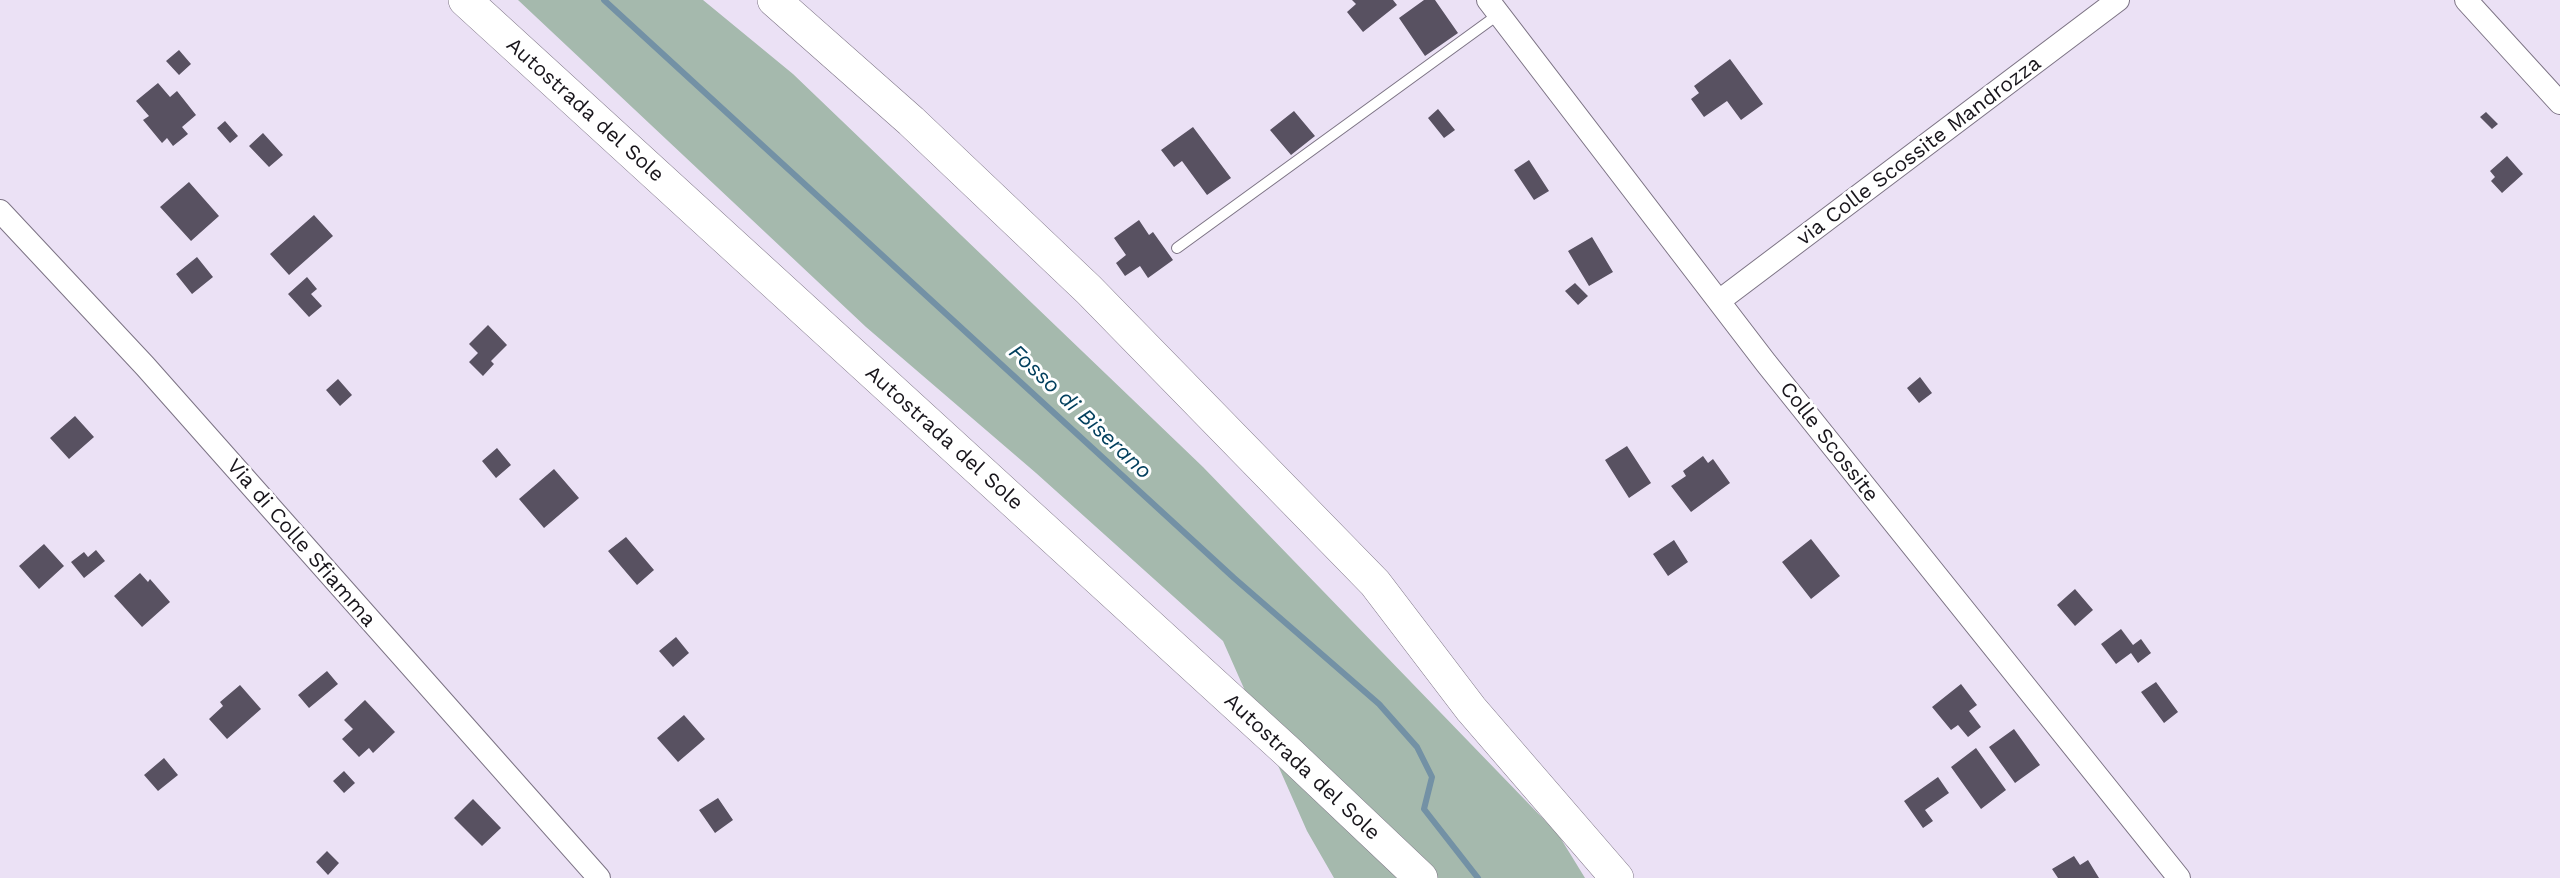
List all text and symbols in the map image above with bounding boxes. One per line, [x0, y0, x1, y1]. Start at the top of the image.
street label: Autostrada del Sole [501, 32, 669, 188]
street label: via Colle Scossite Mandrozza [1792, 51, 2046, 251]
water label: Fosso di Biserano [1003, 339, 1157, 485]
street label: Autostrada del Sole [860, 360, 1028, 516]
street label: Colle Scossite [1774, 377, 1884, 507]
street label: Via di Colle Sfiamma [221, 454, 381, 632]
street label: Autostrada del Sole [1219, 688, 1385, 846]

